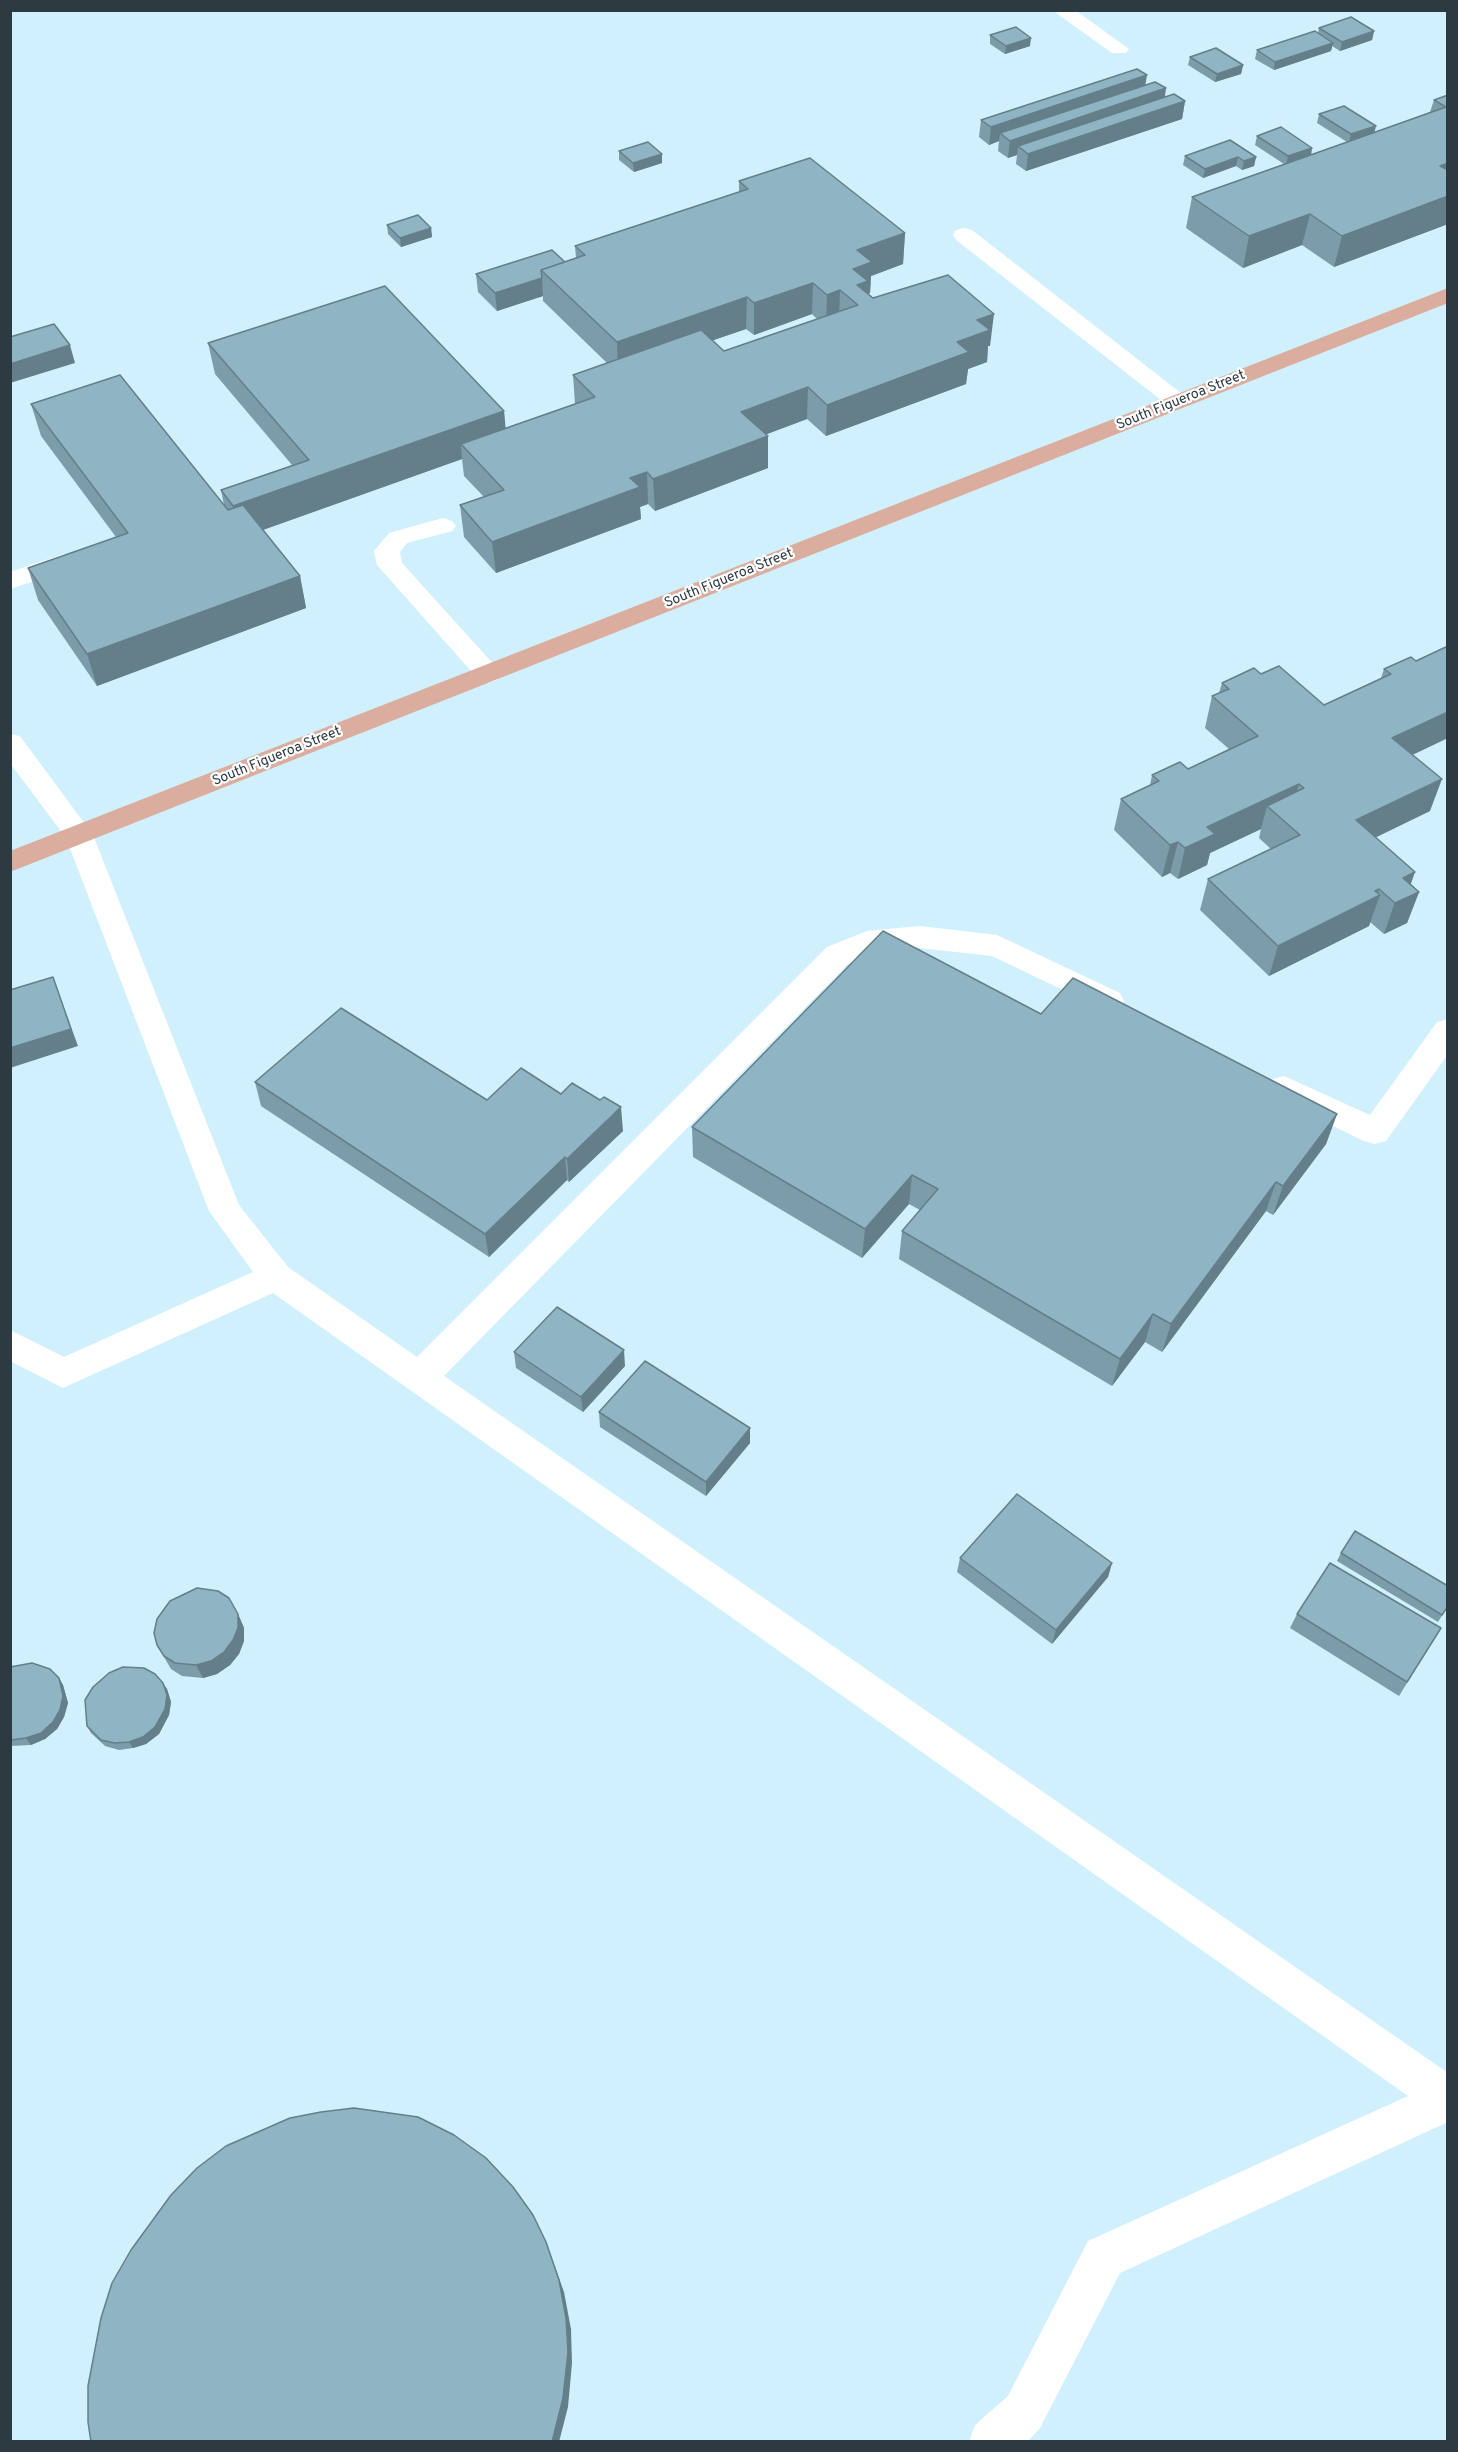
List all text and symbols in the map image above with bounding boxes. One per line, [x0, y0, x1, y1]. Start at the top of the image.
street label: South Figueroa Street [1114, 368, 1248, 434]
street label: South Figueroa Street [662, 546, 796, 612]
street label: South Figueroa Street [210, 724, 344, 790]

